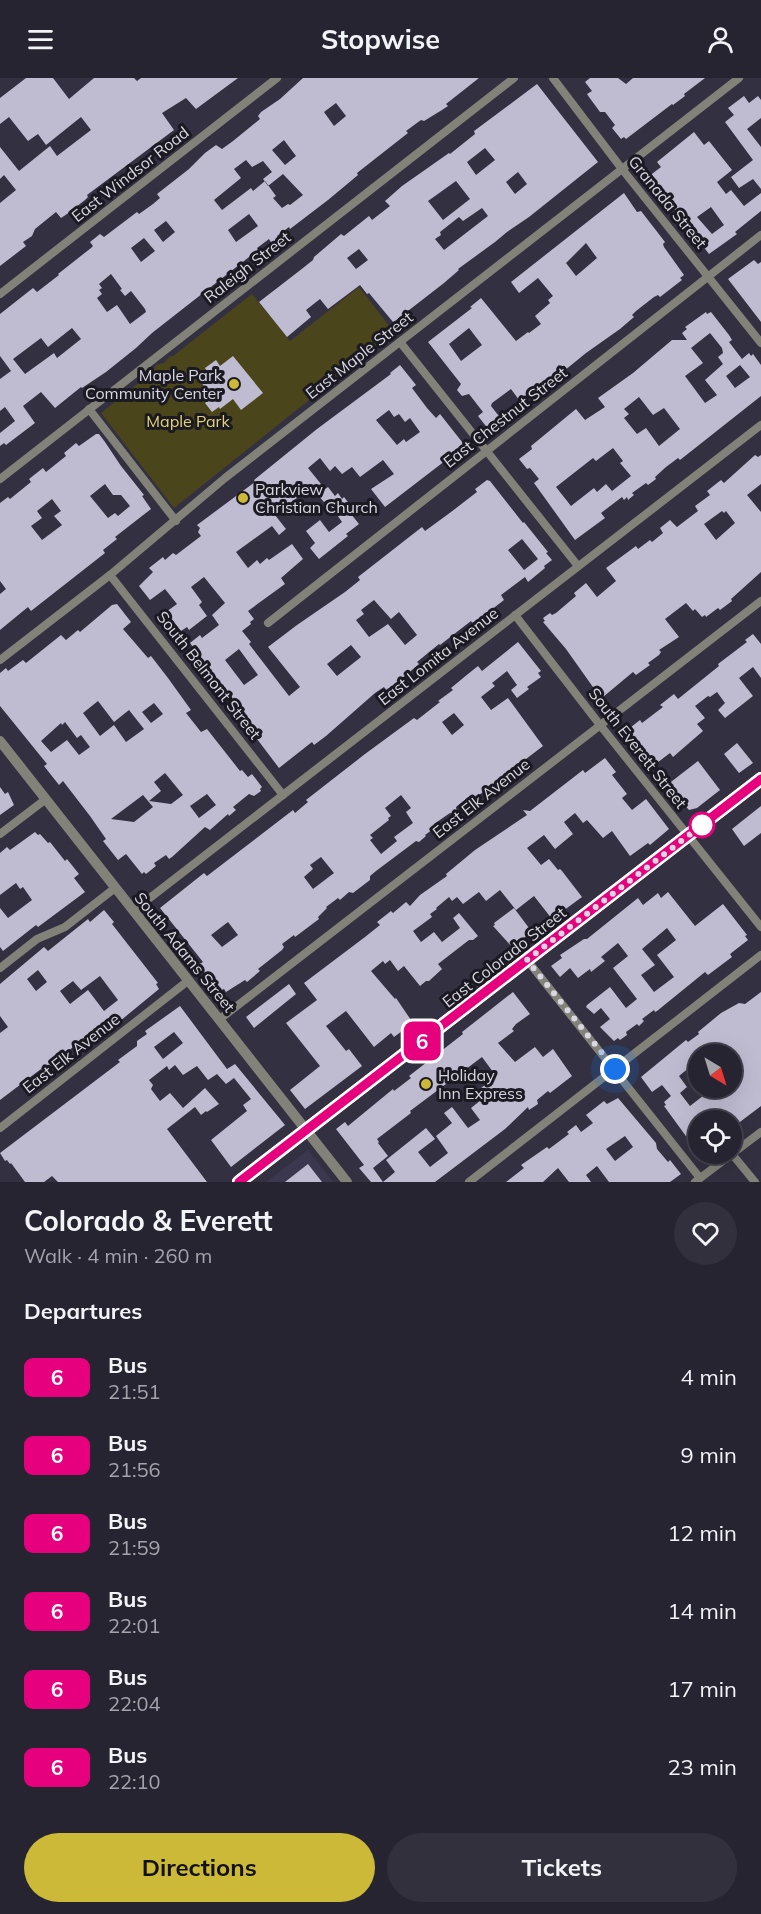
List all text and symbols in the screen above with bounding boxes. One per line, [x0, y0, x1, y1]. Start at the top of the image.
text: Stopwise [321, 22, 440, 56]
icon: menu [24, 23, 57, 56]
icon: person [704, 23, 737, 56]
street label: East Windsor Road [67, 122, 193, 226]
street label: Granada Street [624, 152, 712, 253]
street label: Raleigh Street [200, 227, 295, 307]
street label: East Maple Street [301, 307, 417, 403]
street label: East Chestnut Street [439, 362, 571, 472]
place label: Maple Park Community Center [85, 365, 223, 403]
marker: Maple Park Community Center [227, 377, 241, 391]
park label: Maple Park [146, 411, 230, 431]
place label: Parkview Christian Church [255, 479, 378, 517]
marker: Parkview Christian Church [236, 491, 250, 505]
street label: East Lomita Avenue [374, 603, 502, 709]
street label: South Belmont Street [153, 607, 266, 744]
street label: South Everett Street [585, 684, 692, 813]
street label: East Elk Avenue [428, 754, 534, 842]
unlabelled marker [689, 812, 715, 838]
street label: South Adams Street [130, 888, 240, 1016]
street label: East Colorado Street [438, 902, 570, 1012]
street label: East Elk Avenue [18, 1009, 124, 1097]
line badge: 6 [402, 1022, 442, 1060]
text: 6 [416, 1028, 428, 1054]
north arrow [688, 1044, 742, 1098]
map controls [688, 1044, 742, 1164]
your location [600, 1054, 630, 1084]
place label: Holiday Inn Express [438, 1065, 523, 1103]
marker: Holiday Inn Express [419, 1077, 433, 1091]
button: locate [688, 1110, 742, 1164]
button: heart [674, 1202, 737, 1265]
text: Colorado & Everett [24, 1203, 273, 1238]
text: Walk · 4 min · 260 m [24, 1243, 212, 1268]
text: Departures [24, 1297, 142, 1325]
text: Bus [108, 1351, 147, 1379]
text: 4 min [681, 1363, 737, 1391]
text: 6 [51, 1364, 63, 1390]
text: 21:51 [108, 1379, 161, 1404]
text: Bus [108, 1429, 147, 1457]
text: 9 min [681, 1441, 737, 1469]
text: 6 [51, 1442, 63, 1468]
text: 21:56 [108, 1457, 161, 1482]
text: Bus [108, 1507, 147, 1535]
text: 12 min [667, 1519, 737, 1547]
text: 6 [51, 1520, 63, 1546]
text: 21:59 [108, 1535, 161, 1560]
text: Bus [108, 1585, 147, 1613]
text: 14 min [667, 1597, 737, 1625]
text: 6 [51, 1598, 63, 1624]
text: 22:01 [108, 1613, 161, 1638]
text: Bus [108, 1663, 147, 1691]
text: 17 min [667, 1675, 737, 1703]
text: 6 [51, 1676, 63, 1702]
text: 22:04 [108, 1691, 161, 1716]
text: Bus [108, 1741, 147, 1769]
text: 23 min [667, 1753, 737, 1781]
text: 6 [51, 1754, 63, 1780]
text: 22:10 [108, 1769, 161, 1794]
button: Directions [24, 1833, 375, 1902]
button: Tickets [387, 1833, 737, 1902]

